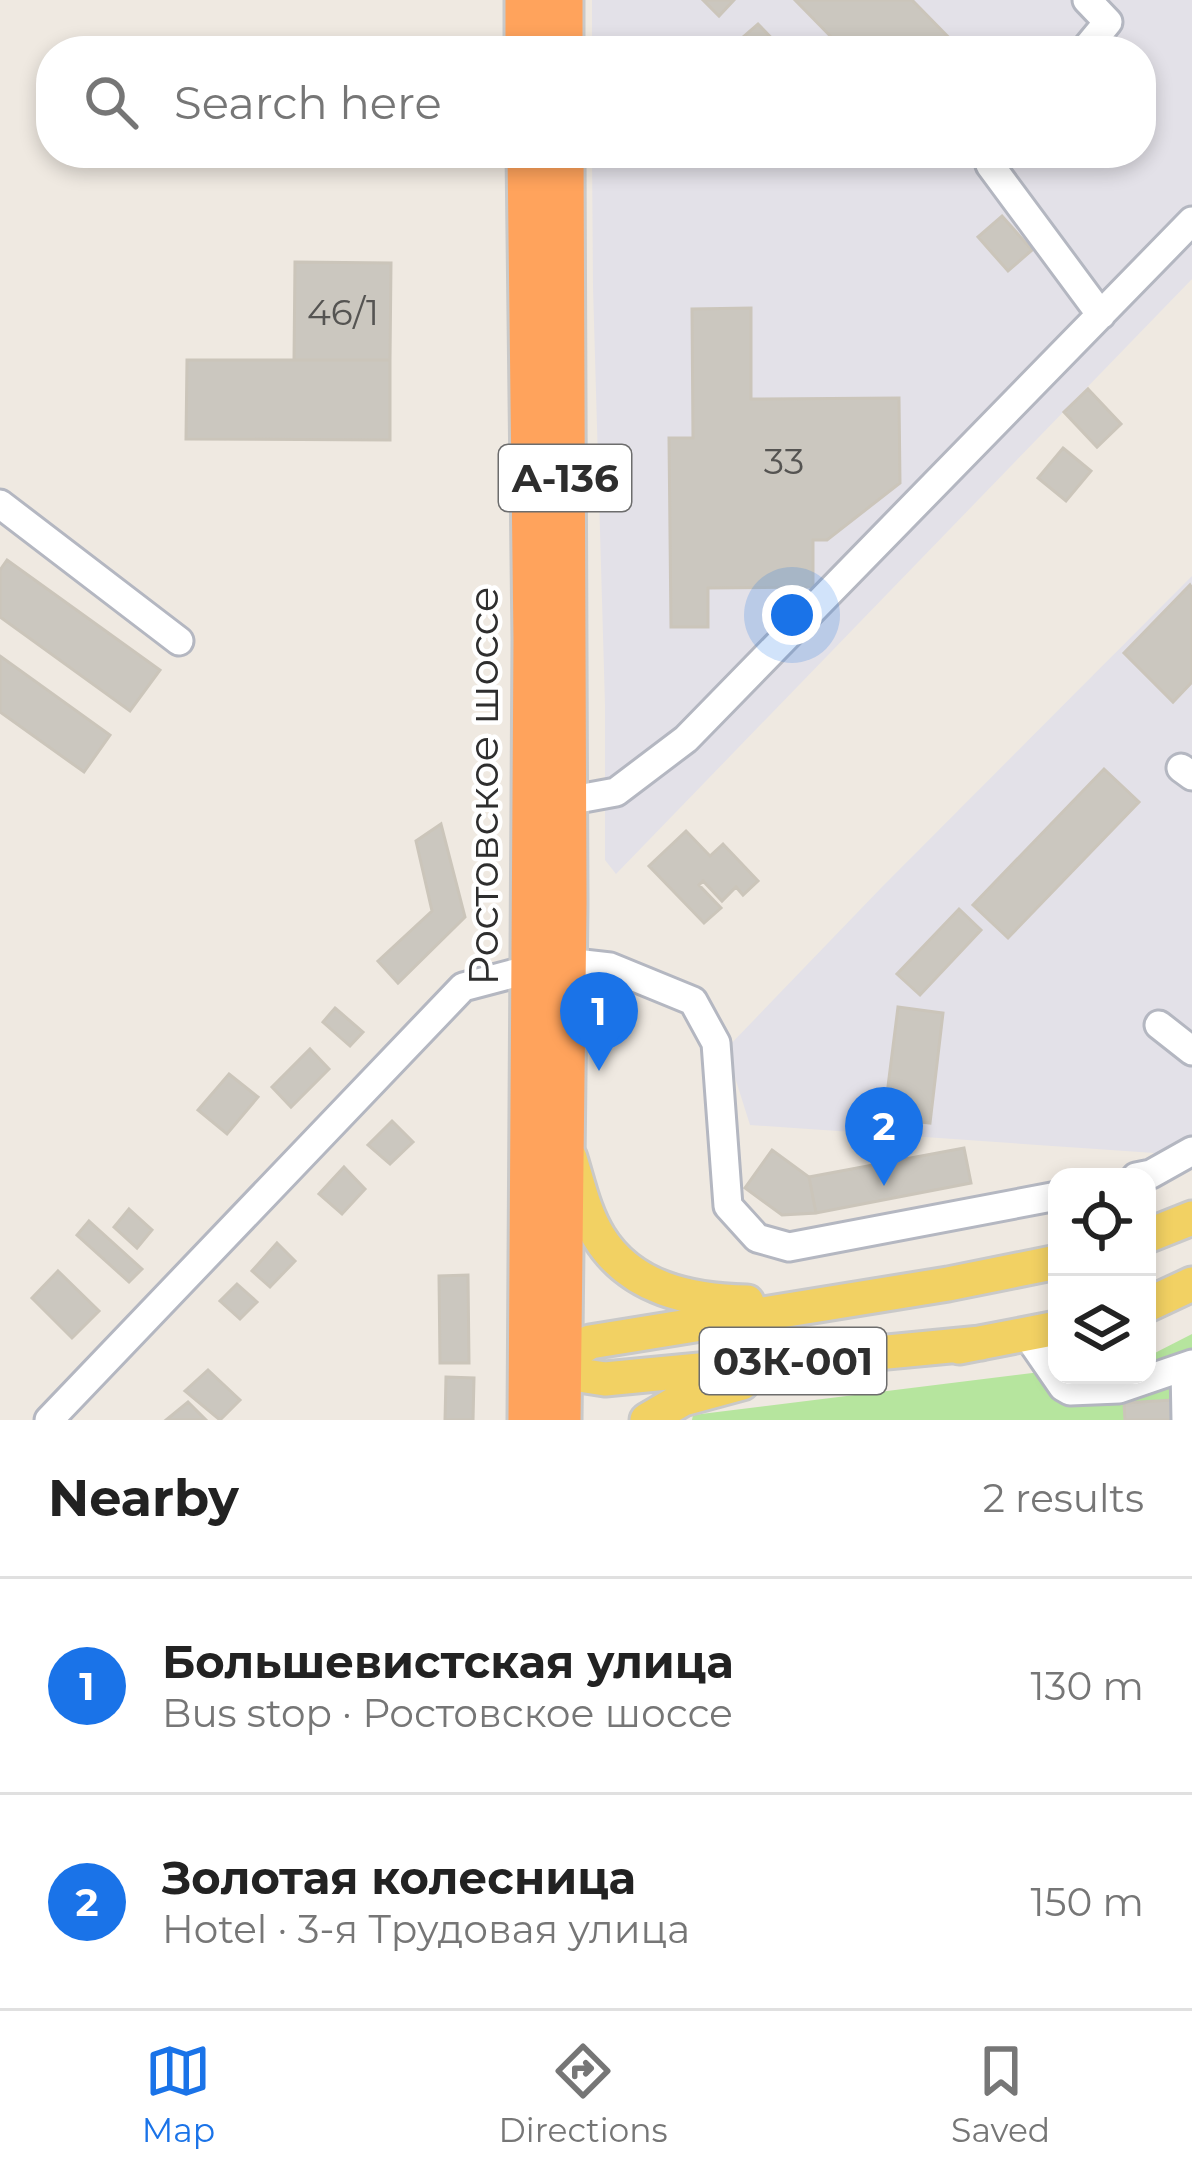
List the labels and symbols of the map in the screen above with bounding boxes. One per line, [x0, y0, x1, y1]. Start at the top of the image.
house number: 46/1 [307, 290, 379, 334]
house number: 33 [764, 439, 804, 483]
road number: А-136 [499, 445, 631, 511]
your location [762, 585, 822, 645]
street label: Ростовское шоссе [457, 586, 509, 986]
pin: 1 [560, 972, 638, 1071]
pin: 2 [845, 1087, 923, 1186]
road number: 03К-001 [700, 1328, 886, 1394]

